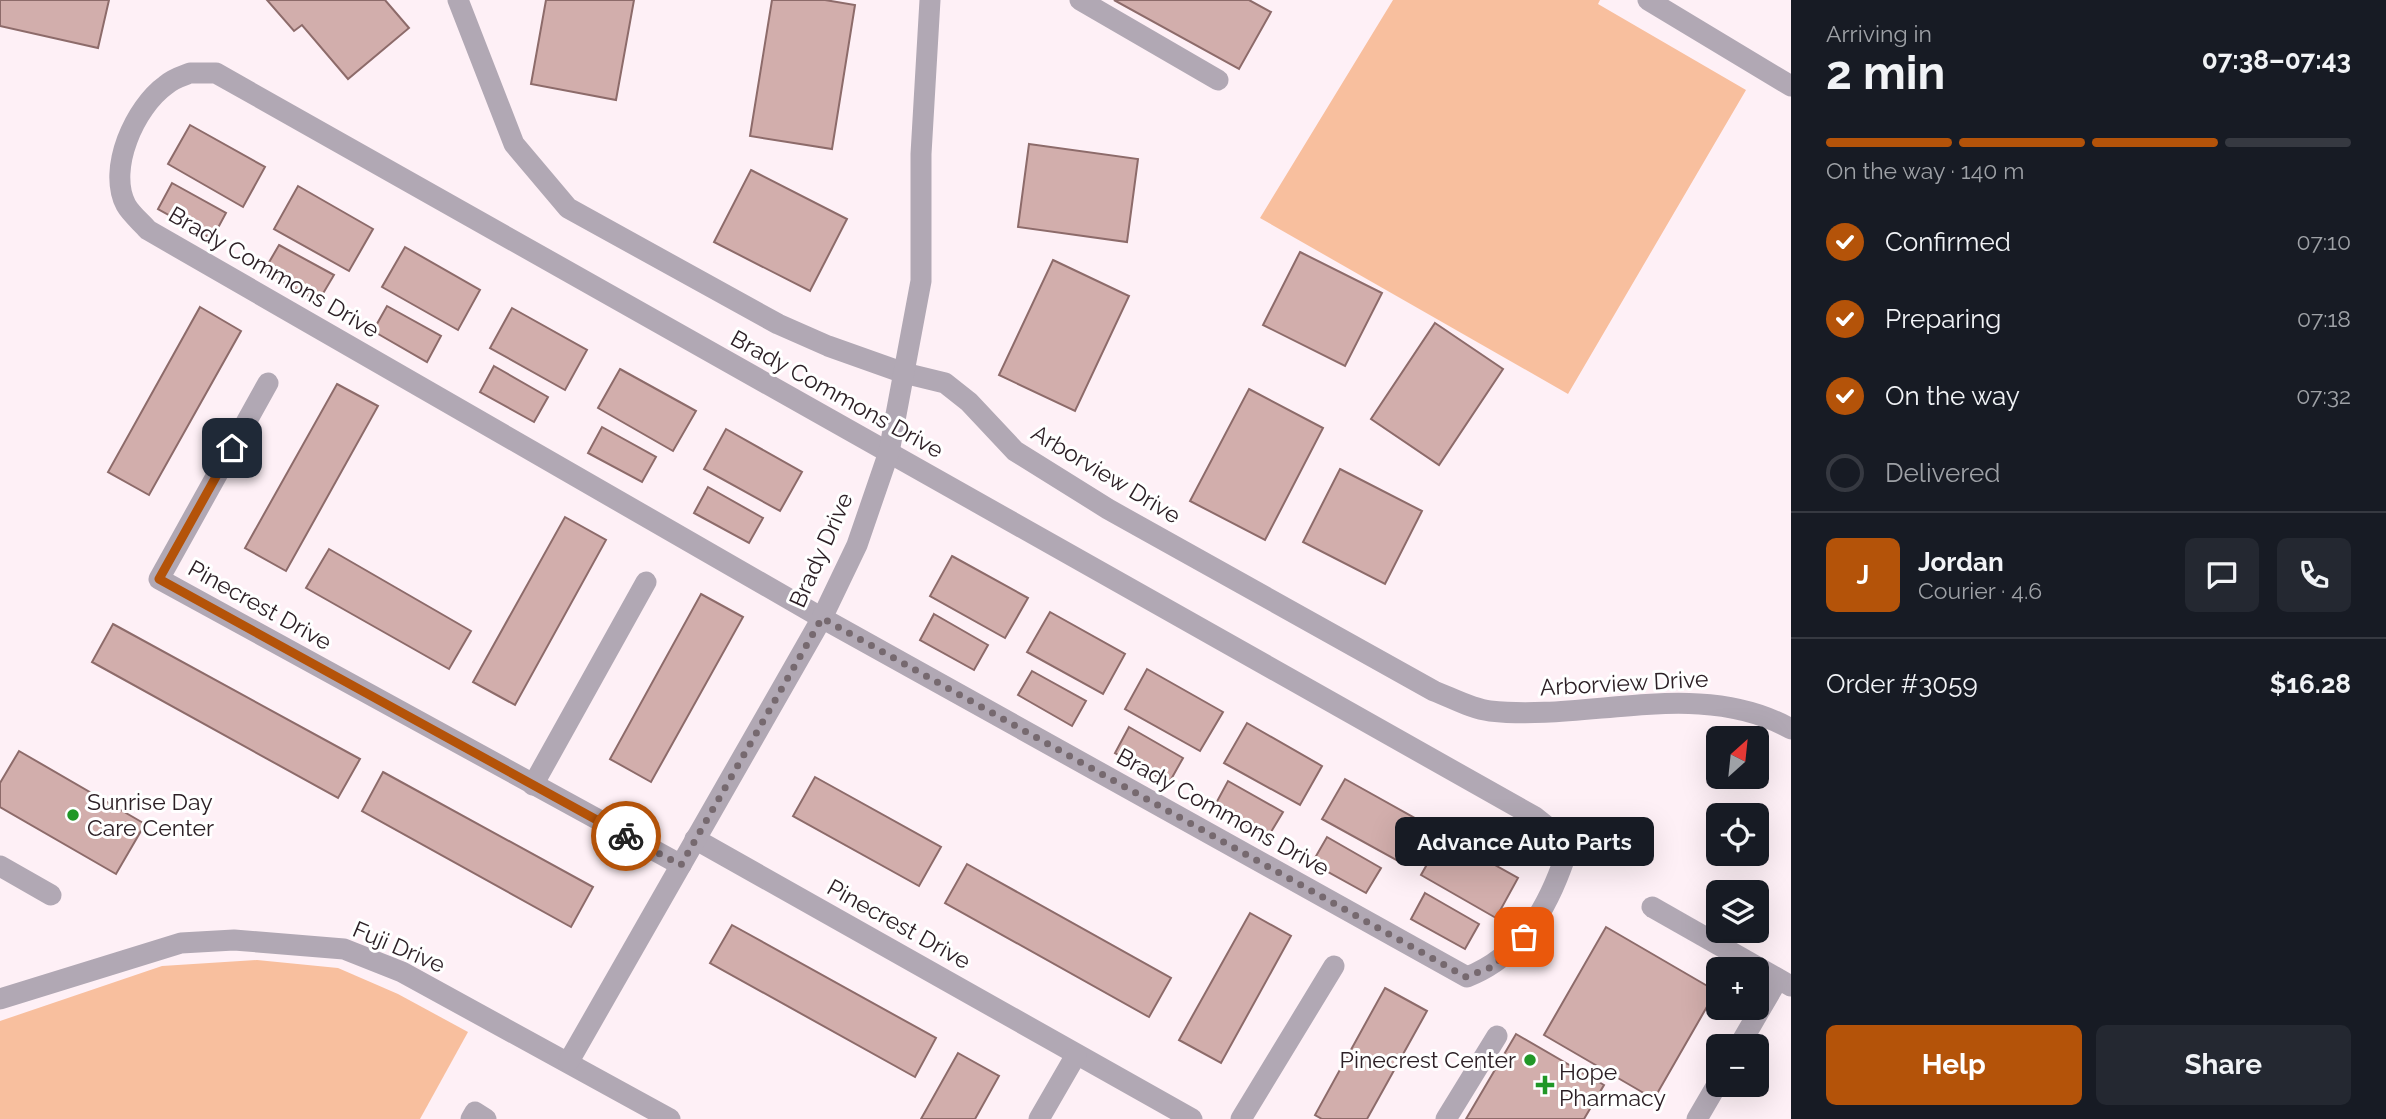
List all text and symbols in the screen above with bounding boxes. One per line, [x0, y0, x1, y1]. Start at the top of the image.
text: Arriving in [1826, 20, 1932, 47]
text: 07:38–07:43 [2202, 45, 2351, 75]
text: 2 min [1826, 46, 1945, 100]
text: On the way · 140 m [1826, 157, 2024, 184]
street label: Brady Commons Drive [164, 200, 384, 343]
icon: check [1826, 223, 1864, 261]
text: Confirmed [1885, 227, 2011, 257]
text: 07:10 [2297, 228, 2351, 255]
icon: check [1826, 300, 1864, 338]
text: Preparing [1885, 304, 2001, 334]
text: 07:18 [2297, 305, 2351, 332]
street label: Brady Commons Drive [726, 324, 948, 463]
icon: check [1826, 377, 1864, 415]
text: On the way [1885, 381, 2020, 411]
text: 07:32 [2296, 382, 2351, 409]
pin [202, 418, 262, 478]
street label: Arborview Drive [1027, 419, 1186, 529]
icon: home [213, 429, 251, 467]
text: Delivered [1885, 458, 2000, 488]
street label: Brady Drive [783, 488, 858, 611]
button: chat [2185, 538, 2259, 612]
button: phone [2277, 538, 2351, 612]
text: Jordan [1918, 547, 2004, 577]
street label: Pinecrest Drive [184, 554, 337, 655]
text: J [1857, 560, 1869, 590]
text: Courier · 4.6 [1918, 577, 2042, 604]
street label: Arborview Drive [1539, 665, 1709, 700]
text: Order #3059 [1826, 669, 1978, 699]
text: $16.28 [2270, 669, 2351, 699]
north arrow [1706, 726, 1769, 789]
map controls [1706, 726, 1769, 1097]
street label: Brady Commons Drive [1112, 742, 1334, 881]
place label: Sunrise Day Care Center [87, 788, 214, 841]
courier [591, 801, 661, 871]
button: locate [1706, 803, 1769, 866]
marker: Sunrise Day Care Center [65, 807, 81, 823]
icon: bike [607, 817, 645, 855]
callout: Advance Auto Parts [1394, 818, 1654, 867]
text: Advance Auto Parts [1417, 828, 1632, 855]
street label: Pinecrest Drive [823, 873, 976, 974]
button: layers [1706, 880, 1769, 943]
pin [1494, 907, 1554, 967]
street label: Fuji Drive [349, 915, 449, 978]
icon: bag [1505, 918, 1543, 956]
button: + [1706, 957, 1769, 1020]
button: Help [1826, 1025, 2082, 1105]
button: Share [2096, 1025, 2351, 1105]
button: − [1706, 1034, 1769, 1097]
place label: Pinecrest Center [1340, 1046, 1516, 1073]
marker: Pinecrest Center [1522, 1052, 1538, 1068]
place label: Hope Pharmacy [1559, 1058, 1666, 1111]
marker: Hope Pharmacy [1537, 1077, 1553, 1093]

